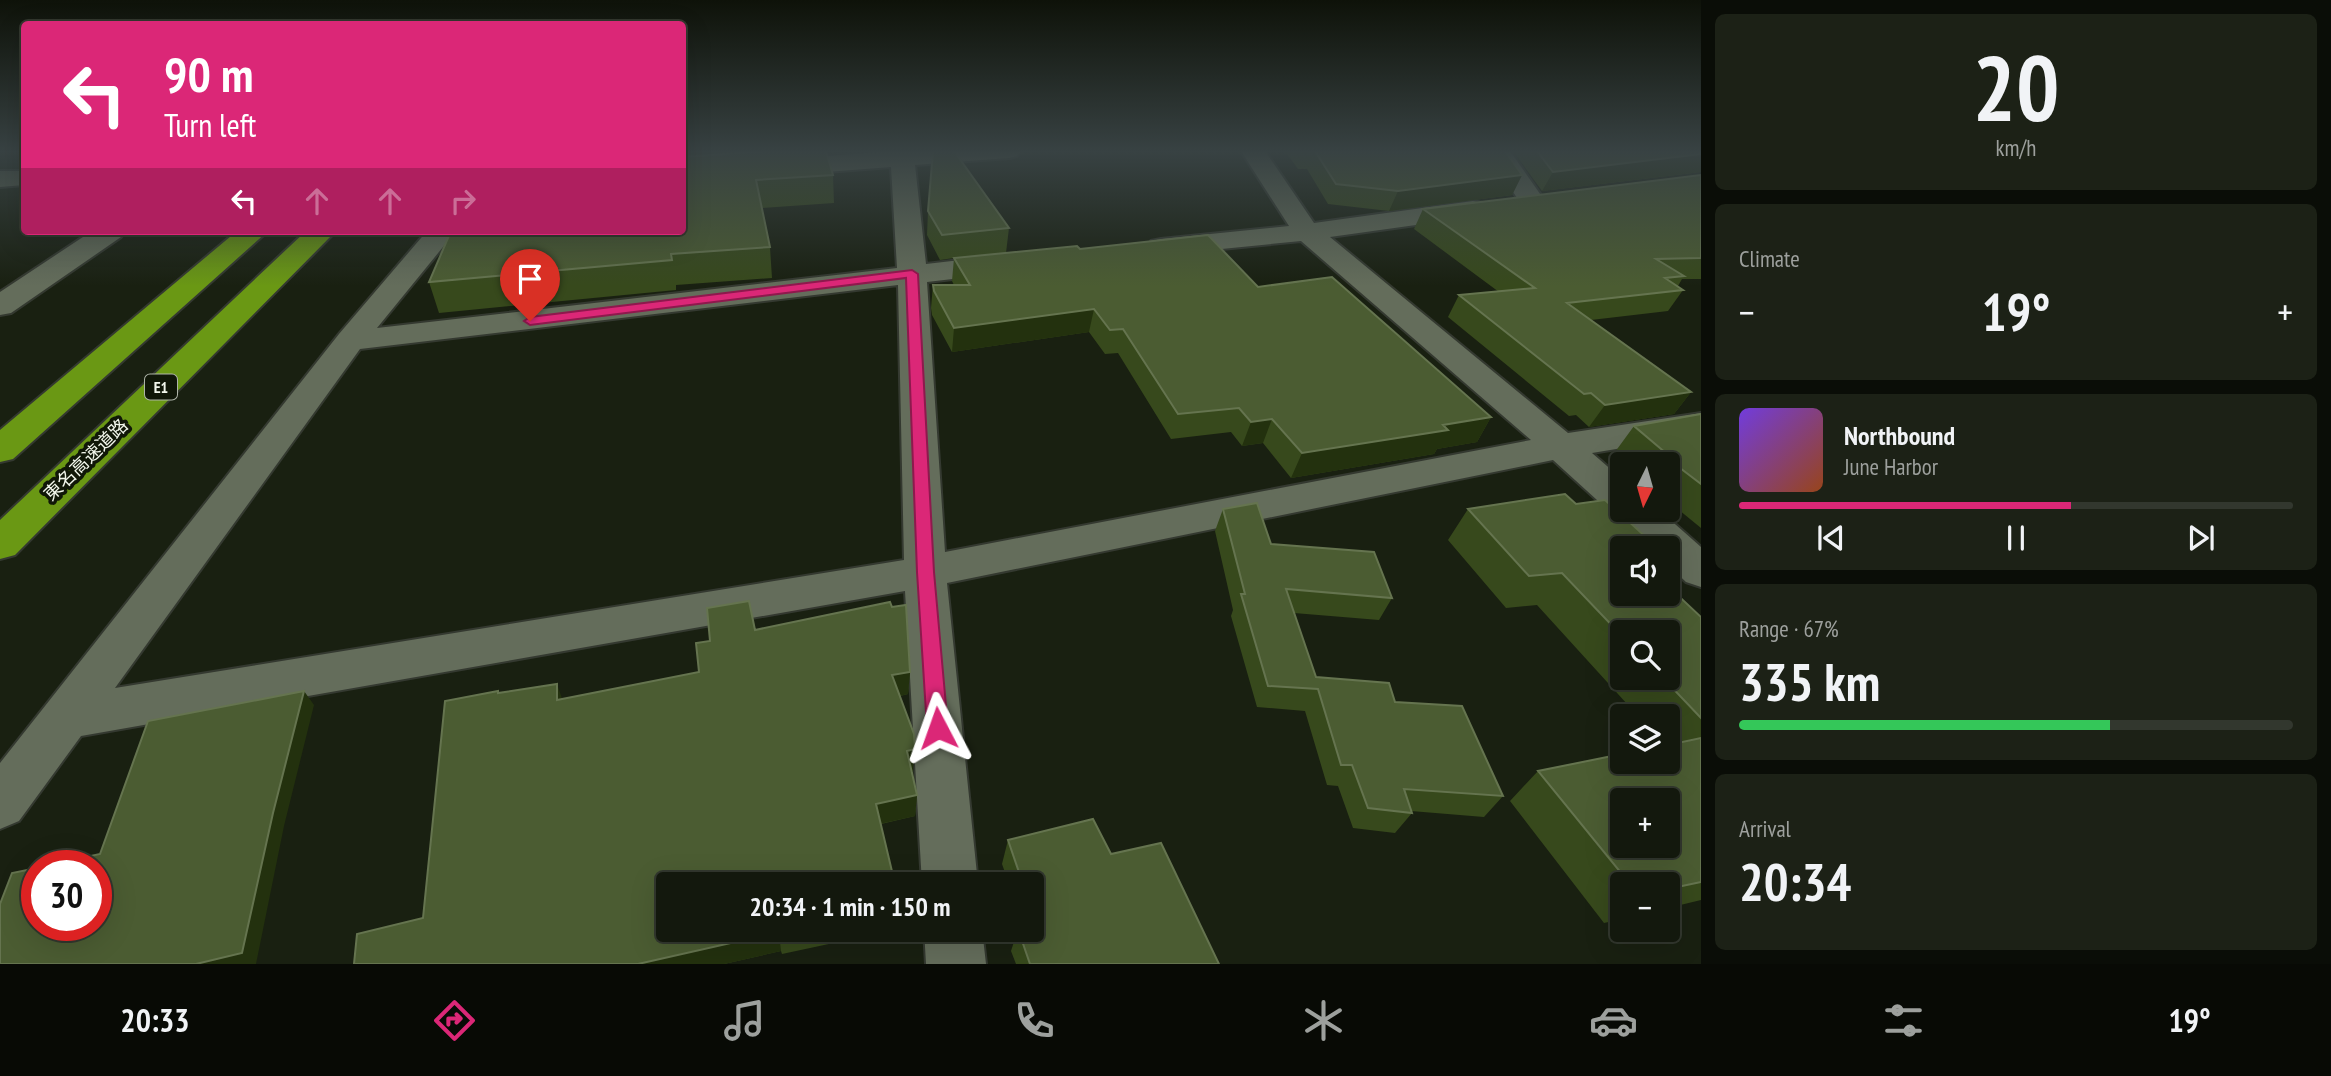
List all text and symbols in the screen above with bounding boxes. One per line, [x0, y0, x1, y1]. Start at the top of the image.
text: 20 [1973, 28, 2060, 146]
text: 90 m [164, 42, 253, 106]
icon: left [49, 49, 140, 140]
text: Turn left [164, 104, 256, 146]
text: km/h [1996, 133, 2036, 162]
icon: left [225, 182, 263, 220]
icon: ahead [298, 182, 336, 220]
icon: ahead [371, 182, 409, 220]
icon: right [444, 182, 482, 220]
text: Climate [1739, 244, 1800, 273]
pin [500, 249, 560, 321]
icon: arrive [511, 260, 549, 298]
text: 19° [1982, 278, 2050, 345]
text: − [1739, 287, 1755, 336]
text: + [2277, 287, 2293, 336]
road number: E1 [145, 374, 177, 400]
street label: 東名高速道路 [39, 414, 132, 505]
text: Northbound [1844, 419, 1955, 452]
north arrow [1610, 452, 1680, 522]
map controls [1610, 452, 1680, 942]
text: June Harbor [1844, 452, 1938, 481]
icon: previous [1812, 519, 1850, 557]
icon: pause [1997, 519, 2035, 557]
icon: next [2182, 519, 2220, 557]
button: sound [1610, 536, 1680, 606]
text: Range · 67% [1739, 614, 1839, 643]
button: search [1610, 620, 1680, 690]
text: 335 km [1739, 648, 1880, 715]
position arrow [901, 691, 975, 765]
button: layers [1610, 704, 1680, 774]
button: + [1610, 788, 1680, 858]
text: Arrival [1739, 814, 1791, 843]
text: 20:34 [1739, 848, 1851, 915]
speed limit sign: 30 [21, 850, 112, 941]
button: − [1610, 872, 1680, 942]
text: 20:34 · 1 min · 150 m [750, 890, 950, 923]
icon: directions [430, 996, 479, 1045]
icon: music [720, 996, 769, 1045]
icon: phone [1010, 996, 1059, 1045]
icon: climate [1299, 996, 1348, 1045]
icon: car [1589, 996, 1638, 1045]
icon: filters [1879, 996, 1928, 1045]
text: 20:33 [120, 999, 190, 1041]
text: 19° [2168, 999, 2211, 1041]

